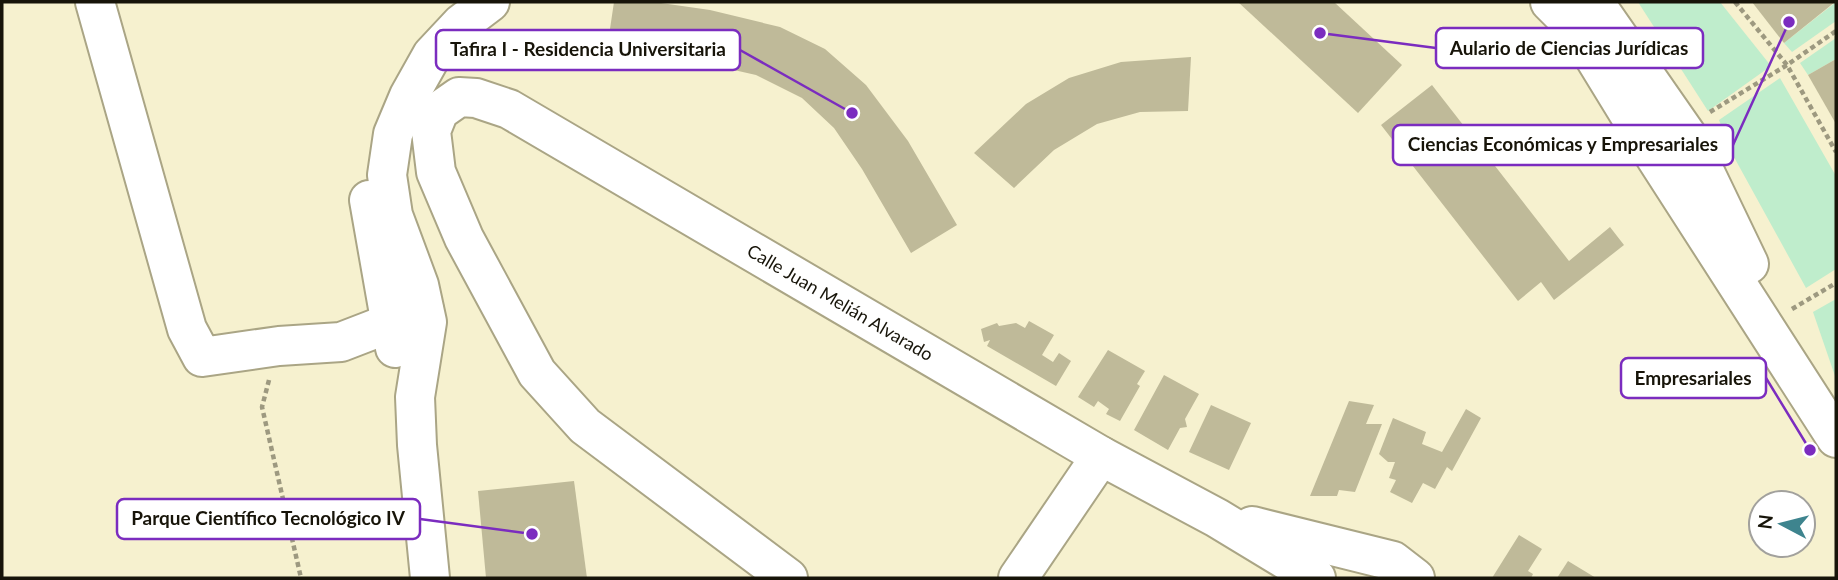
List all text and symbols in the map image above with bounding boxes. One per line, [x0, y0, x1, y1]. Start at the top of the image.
callout: Aulario de Ciencias Jurídicas [1436, 28, 1703, 68]
callout: Tafira I - Residencia Universitaria [436, 30, 740, 70]
text: Aulario de Ciencias Jurídicas [1449, 36, 1688, 59]
text: Tafira I - Residencia Universitaria [450, 37, 726, 60]
callout: Ciencias Económicas y Empresariales [1393, 125, 1733, 165]
text: Ciencias Económicas y Empresariales [1408, 132, 1718, 155]
street label: Calle Juan Melián Alvarado [744, 239, 937, 365]
callout: Empresariales [1621, 358, 1766, 398]
text: Empresariales [1634, 366, 1752, 389]
north arrow [1747, 489, 1817, 559]
callout: Parque Científico Tecnológico IV [117, 499, 420, 539]
text: Parque Científico Tecnológico IV [131, 506, 406, 529]
text: N [1752, 513, 1777, 531]

